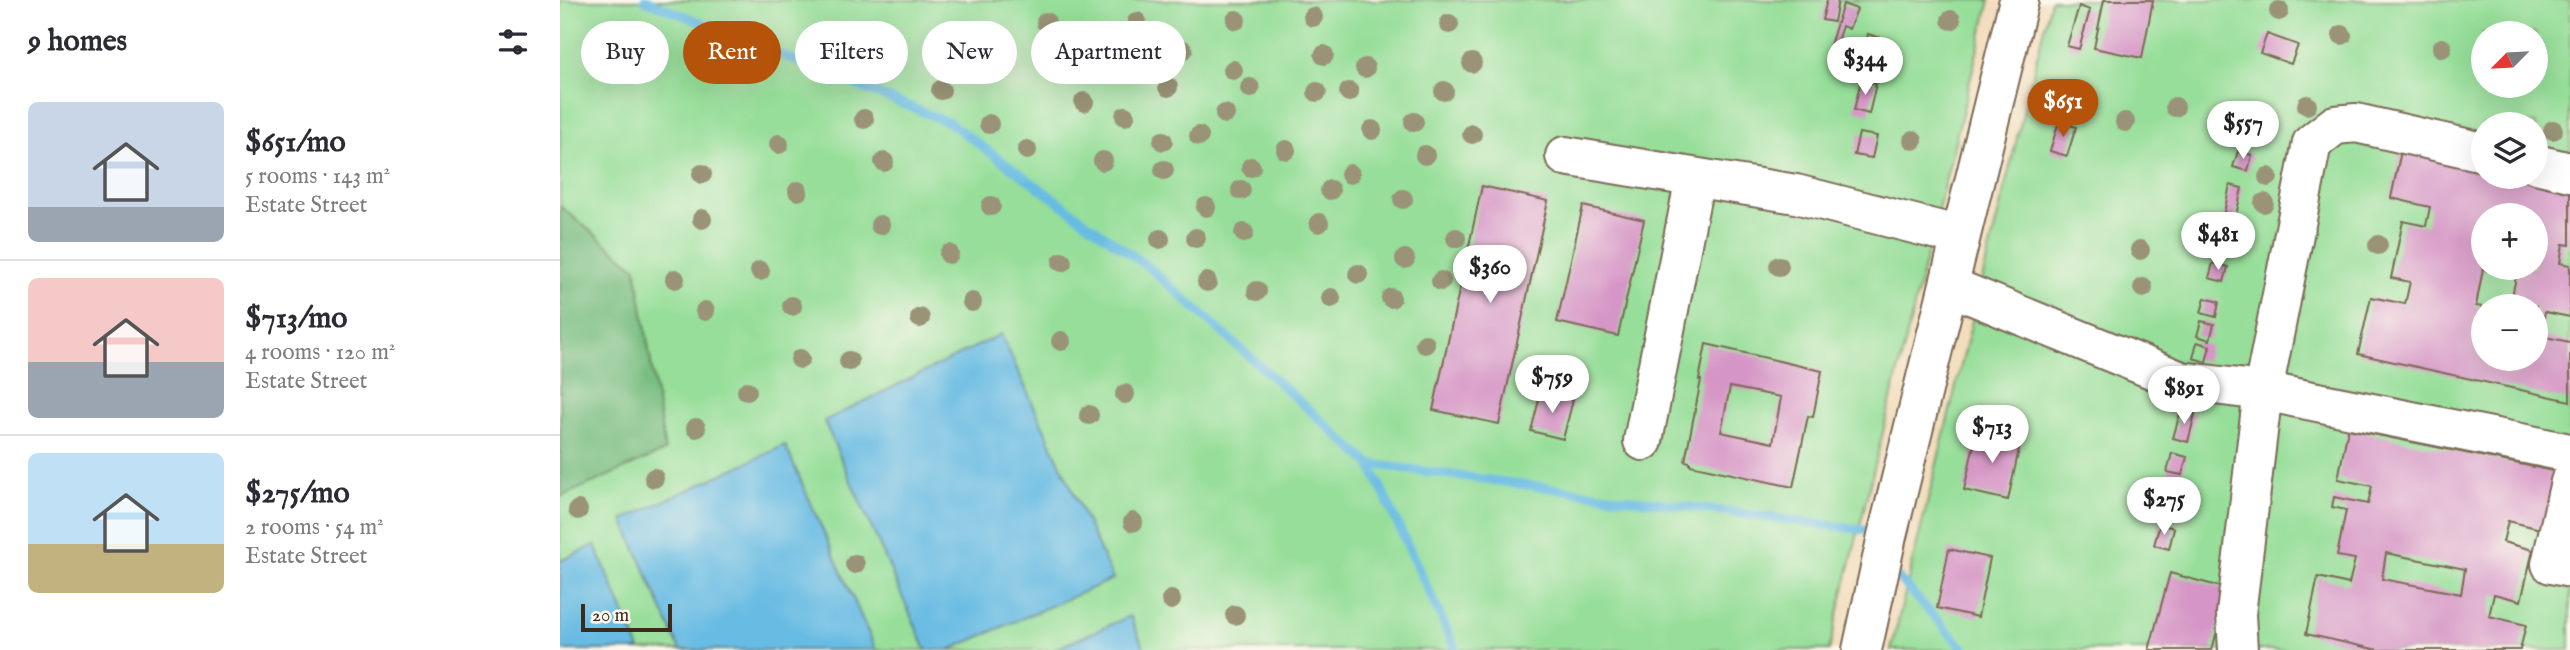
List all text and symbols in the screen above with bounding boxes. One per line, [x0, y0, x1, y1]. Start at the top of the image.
chip: Buy [581, 21, 669, 84]
chip: Rent [683, 21, 781, 84]
chip: Filters [795, 21, 908, 84]
chip: New [922, 21, 1017, 84]
chip: Apartment [1031, 21, 1186, 84]
north arrow [2471, 21, 2548, 98]
map controls [2471, 21, 2548, 371]
text: 9 homes [28, 23, 127, 61]
icon: filters [494, 23, 532, 61]
pin: $344 [1824, 38, 1906, 97]
text: $344 [1843, 45, 1887, 74]
pin: $651 [2022, 80, 2104, 139]
text: $651 [2043, 87, 2083, 116]
pin: $557 [2202, 102, 2284, 161]
text: $557 [2223, 109, 2263, 138]
button: layers [2471, 112, 2548, 189]
text: $651/mo [245, 124, 346, 162]
icon: home [84, 130, 168, 214]
text: 5 rooms · 143 m² [245, 162, 390, 191]
text: Estate Street [245, 191, 367, 220]
button: + [2471, 203, 2548, 280]
pin: $481 [2177, 212, 2259, 272]
text: $481 [2197, 220, 2239, 249]
pin: $360 [1449, 246, 1531, 305]
text: $360 [1469, 253, 1511, 282]
button: − [2471, 294, 2548, 371]
text: $713/mo [245, 300, 347, 338]
icon: home [84, 306, 168, 390]
text: 4 rooms · 120 m² [245, 338, 395, 367]
pin: $759 [1511, 356, 1593, 415]
text: $759 [1531, 363, 1573, 392]
pin: $891 [2143, 366, 2225, 426]
text: Estate Street [245, 367, 367, 396]
text: $891 [2164, 374, 2204, 403]
pin: $713 [1951, 406, 2033, 465]
text: $713 [1972, 413, 2012, 442]
text: $275/mo [245, 475, 350, 513]
pin: $275 [2123, 477, 2205, 537]
icon: home [84, 481, 168, 565]
text: $275 [2143, 485, 2185, 514]
text: 2 rooms · 54 m² [245, 513, 384, 542]
text: Estate Street [245, 542, 367, 571]
scale bar [581, 601, 672, 633]
text: 20 m [592, 604, 629, 628]

